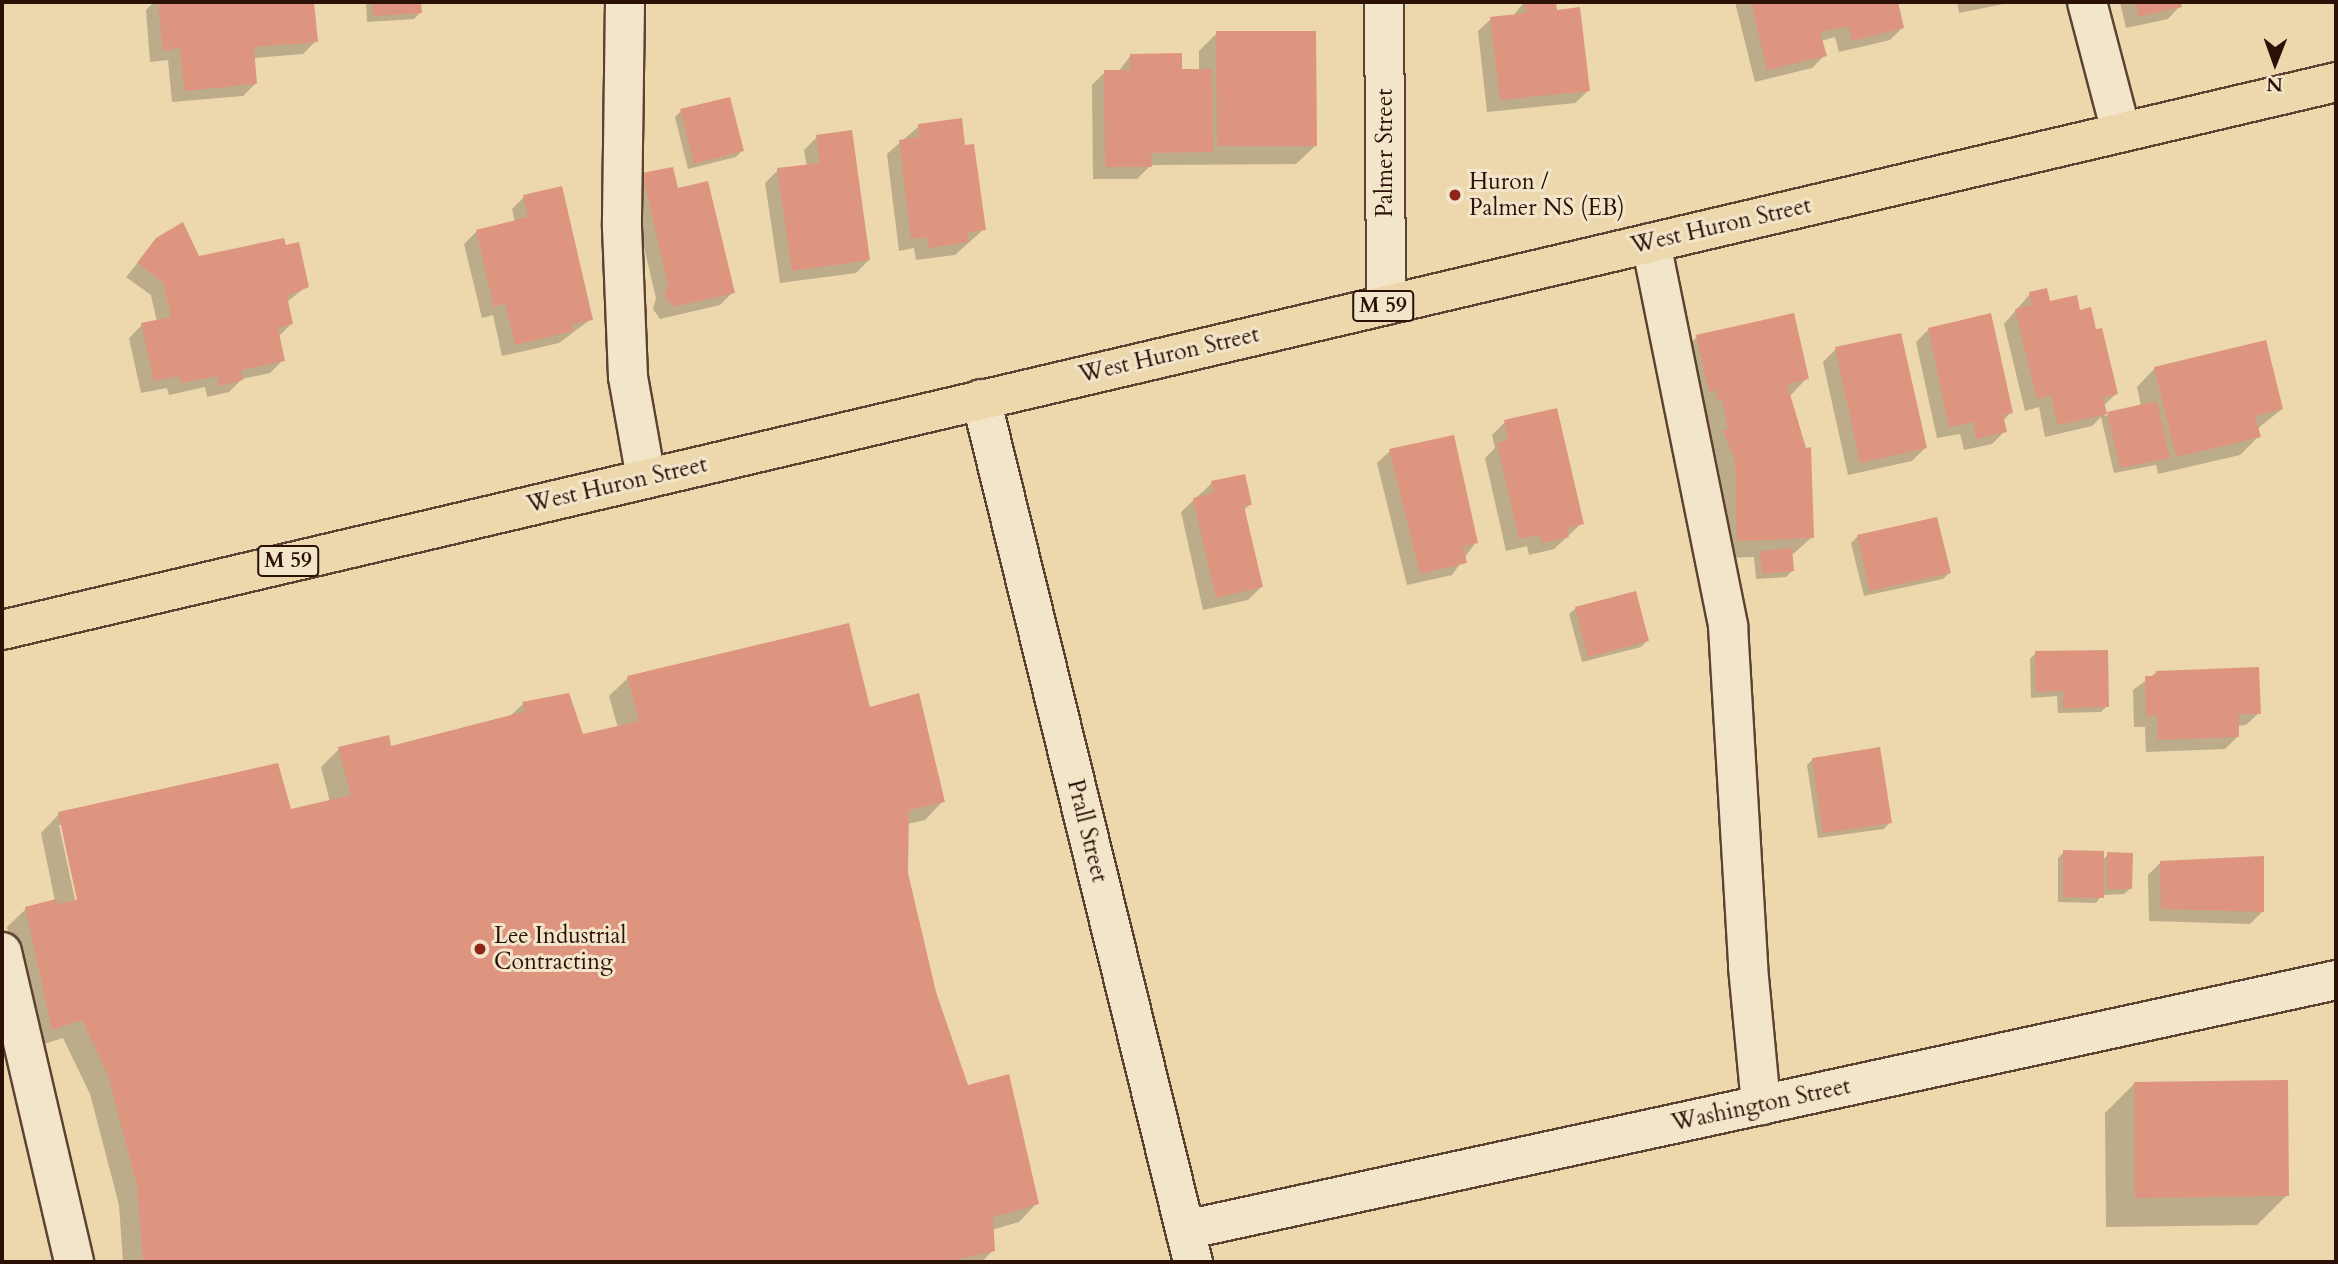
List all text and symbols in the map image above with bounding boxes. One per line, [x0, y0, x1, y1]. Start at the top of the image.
north arrow [2240, 28, 2310, 98]
text: N [2266, 71, 2283, 97]
street label: Palmer Street [1371, 88, 1399, 218]
place label: Huron / Palmer NS (EB) [1469, 168, 1625, 222]
marker: Huron / Palmer NS (EB) [1447, 187, 1463, 203]
street label: West Huron Street [1628, 192, 1814, 260]
road number: M 59 [1352, 288, 1414, 324]
street label: West Huron Street [1076, 321, 1262, 389]
street label: West Huron Street [524, 451, 710, 519]
road number: M 59 [256, 544, 320, 578]
street label: Prall Street [1061, 777, 1113, 885]
place label: Lee Industrial Contracting [494, 922, 626, 976]
marker: Lee Industrial Contracting [472, 941, 488, 957]
street label: Washington Street [1669, 1073, 1853, 1137]

